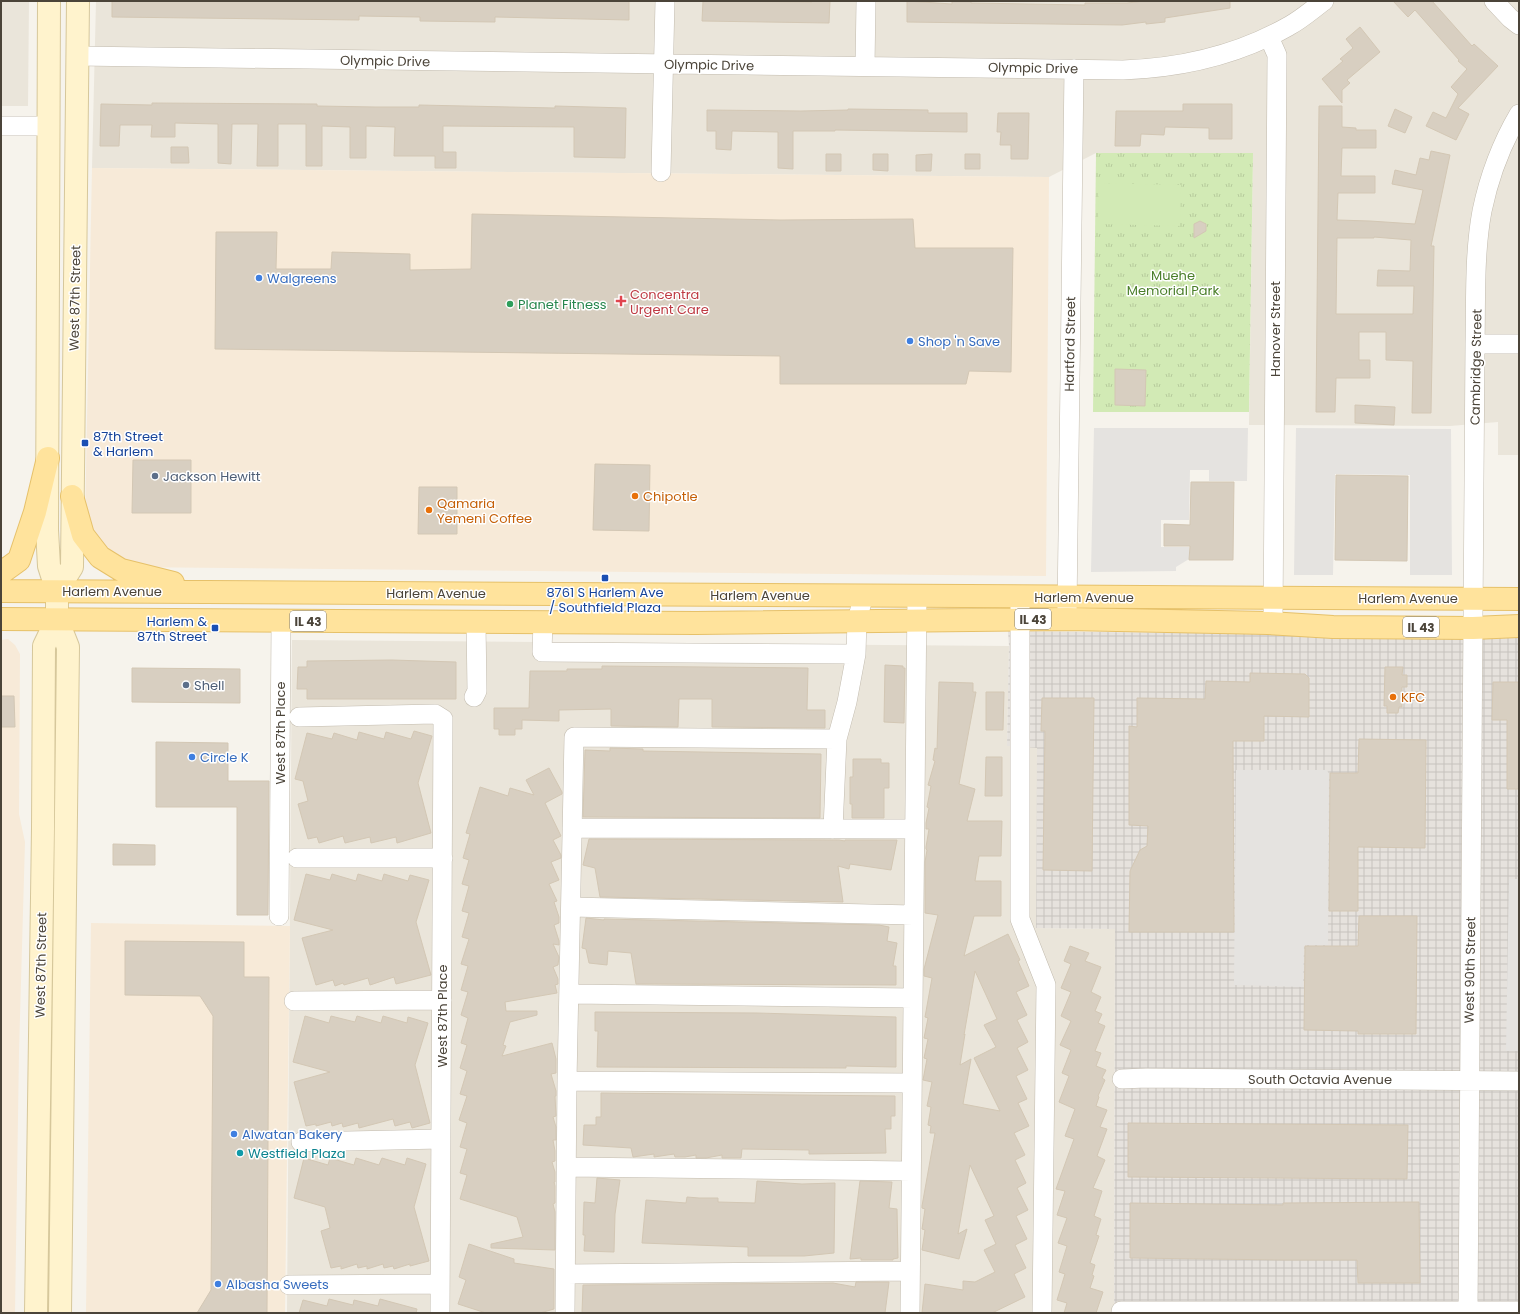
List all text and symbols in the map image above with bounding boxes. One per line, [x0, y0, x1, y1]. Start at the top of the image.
street label: Olympic Drive [340, 51, 430, 71]
street label: Olympic Drive [664, 55, 754, 75]
street label: Olympic Drive [988, 58, 1078, 78]
street label: West 87th Street [65, 245, 85, 351]
park label: Muehe Memorial Park [1127, 266, 1219, 300]
place label: Walgreens [267, 269, 337, 288]
marker: Walgreens [254, 273, 264, 283]
street label: Hanover Street [1266, 281, 1285, 377]
place label: Concentra Urgent Care [630, 285, 709, 319]
place label: Planet Fitness [518, 295, 607, 314]
marker: Concentra Urgent Care [615, 295, 627, 307]
street label: Hartford Street [1060, 296, 1080, 392]
marker: Planet Fitness [505, 299, 515, 309]
street label: Cambridge Street [1465, 308, 1487, 425]
place label: Shop 'n Save [918, 332, 1000, 351]
marker: Shop 'n Save [905, 336, 915, 346]
place label: 87th Street & Harlem [93, 427, 163, 461]
marker: 87th Street & Harlem [80, 438, 90, 448]
place label: Jackson Hewitt [163, 467, 261, 486]
marker: Jackson Hewitt [150, 471, 160, 481]
place label: Chipotle [643, 487, 698, 506]
marker: Chipotle [630, 491, 640, 501]
place label: Qamaria Yemeni Coffee [437, 494, 532, 528]
marker: Qamaria Yemeni Coffee [424, 505, 434, 515]
marker: 8761 S Harlem Ave / Southfield Plaza [600, 573, 610, 583]
street label: Harlem Avenue [62, 582, 162, 601]
place label: 8761 S Harlem Ave / Southfield Plaza [546, 583, 664, 617]
street label: Harlem Avenue [386, 584, 486, 603]
street label: Harlem Avenue [710, 586, 810, 605]
street label: Harlem Avenue [1034, 588, 1134, 607]
street label: Harlem Avenue [1358, 589, 1458, 608]
road number: IL 43 [1015, 609, 1051, 629]
road number: IL 43 [290, 611, 326, 631]
place label: Harlem & 87th Street [137, 612, 207, 646]
road number: IL 43 [1403, 617, 1439, 637]
marker: Harlem & 87th Street [210, 623, 220, 633]
place label: Shell [194, 676, 224, 695]
marker: Shell [181, 680, 191, 690]
street label: West 87th Place [271, 681, 290, 785]
place label: KFC [1401, 688, 1425, 707]
marker: KFC [1388, 692, 1398, 702]
place label: Circle K [200, 748, 249, 767]
marker: Circle K [187, 752, 197, 762]
street label: West 87th Street [31, 912, 51, 1018]
street label: West 90th Street [1460, 916, 1480, 1024]
street label: West 87th Place [433, 964, 452, 1068]
street label: South Octavia Avenue [1248, 1070, 1392, 1089]
place label: Alwatan Bakery [242, 1125, 343, 1144]
marker: Alwatan Bakery [229, 1129, 239, 1139]
place label: Westfield Plaza [248, 1144, 345, 1163]
marker: Westfield Plaza [235, 1148, 245, 1158]
place label: Albasha Sweets [226, 1275, 329, 1294]
marker: Albasha Sweets [213, 1279, 223, 1289]

